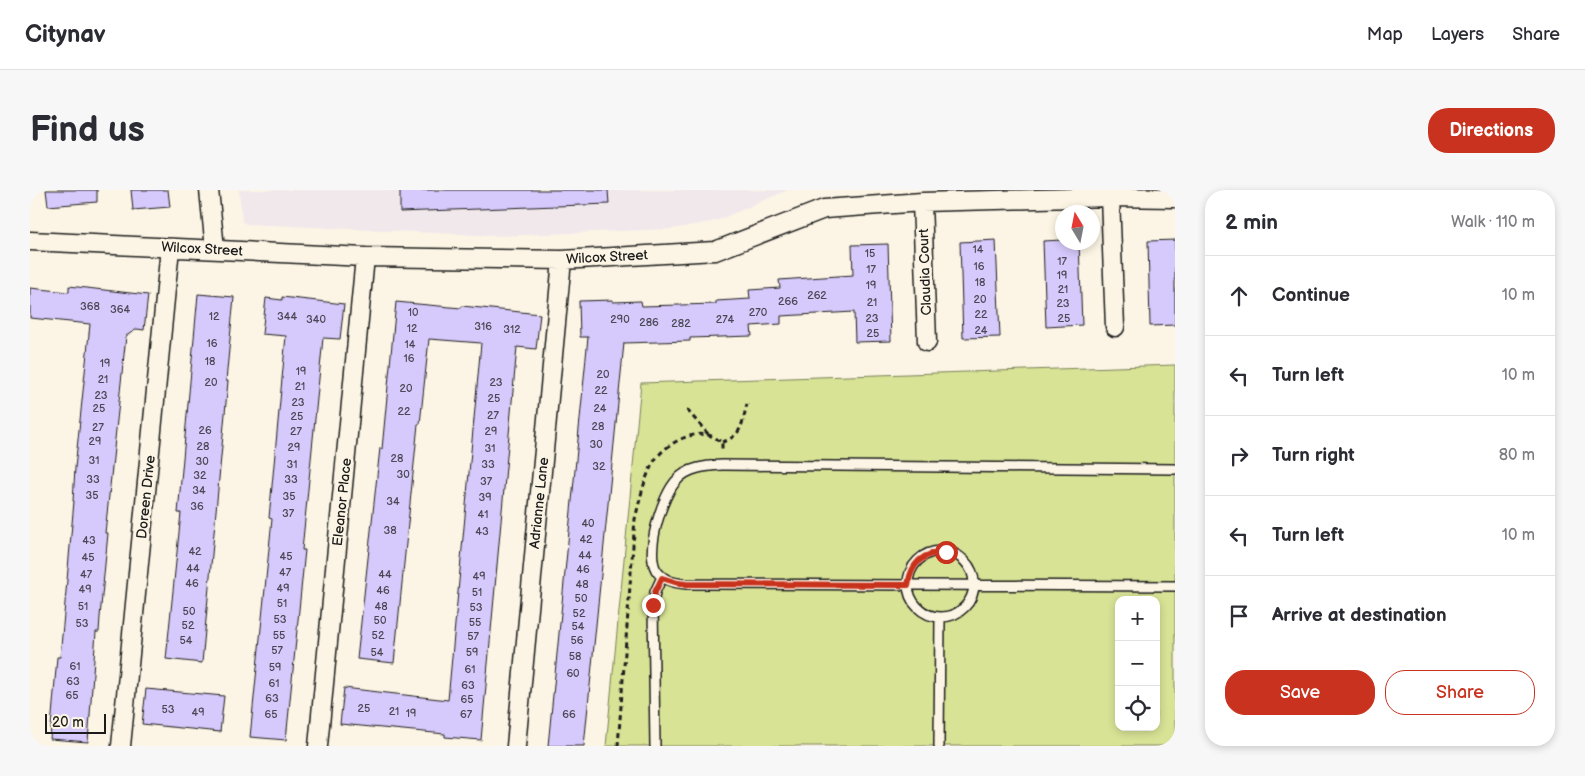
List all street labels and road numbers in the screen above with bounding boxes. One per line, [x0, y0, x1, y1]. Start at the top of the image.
street label: Claudia Court [915, 228, 935, 316]
street label: Wilcox Street [161, 238, 244, 260]
street label: Wilcox Street [566, 246, 649, 268]
street label: Doreen Drive [133, 454, 159, 540]
street label: Adrianne Lane [526, 456, 552, 550]
street label: Eleanor Place [329, 457, 355, 547]

